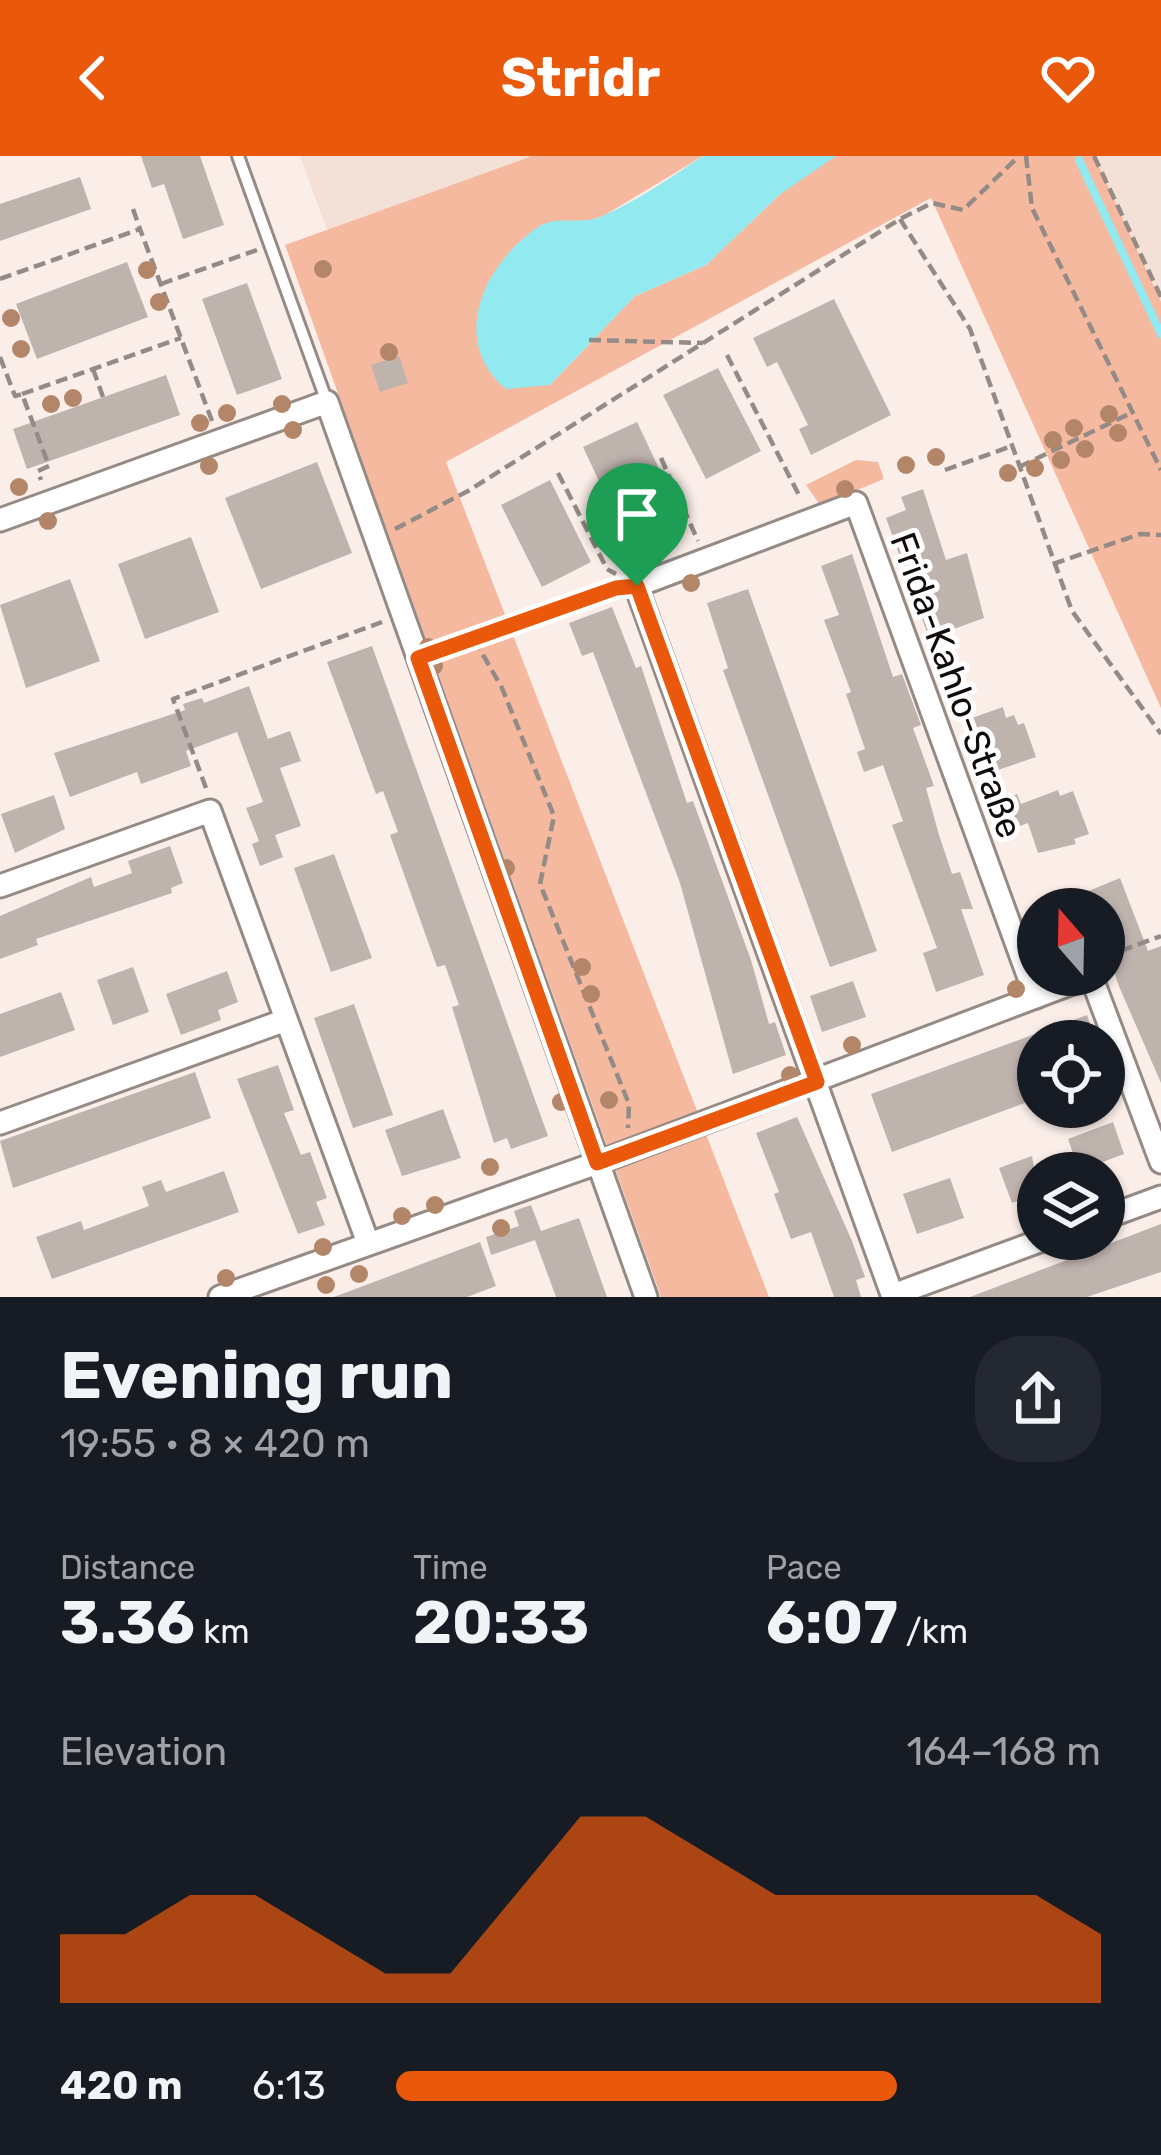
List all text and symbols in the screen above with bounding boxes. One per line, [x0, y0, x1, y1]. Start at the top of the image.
icon: back [60, 45, 126, 111]
icon: heart [1035, 45, 1101, 111]
text: Stridr [501, 46, 660, 110]
pin [586, 463, 688, 586]
icon: arrive [604, 481, 670, 547]
street label: Frida-Kahlo-Straße [881, 527, 1032, 844]
north arrow [1017, 888, 1125, 996]
map controls [1017, 888, 1125, 1260]
button: locate [1017, 1020, 1125, 1128]
button: layers [1017, 1152, 1125, 1260]
text: Evening run [60, 1336, 453, 1415]
button: share [975, 1336, 1101, 1462]
text: 19:55 · 8 × 420 m [60, 1421, 370, 1467]
text: Distance [60, 1548, 195, 1587]
text: Time [413, 1548, 488, 1587]
text: Pace [766, 1548, 842, 1587]
text: 3.36 [60, 1587, 195, 1658]
text: 20:33 [413, 1587, 589, 1658]
text: 6:07 [766, 1587, 898, 1658]
text: km [195, 1612, 250, 1651]
text: /km [898, 1612, 968, 1651]
text: Elevation [60, 1729, 227, 1775]
text: 164–168 m [906, 1729, 1101, 1775]
text: 420 m [60, 2063, 183, 2109]
text: 6:13 [252, 2063, 326, 2109]

